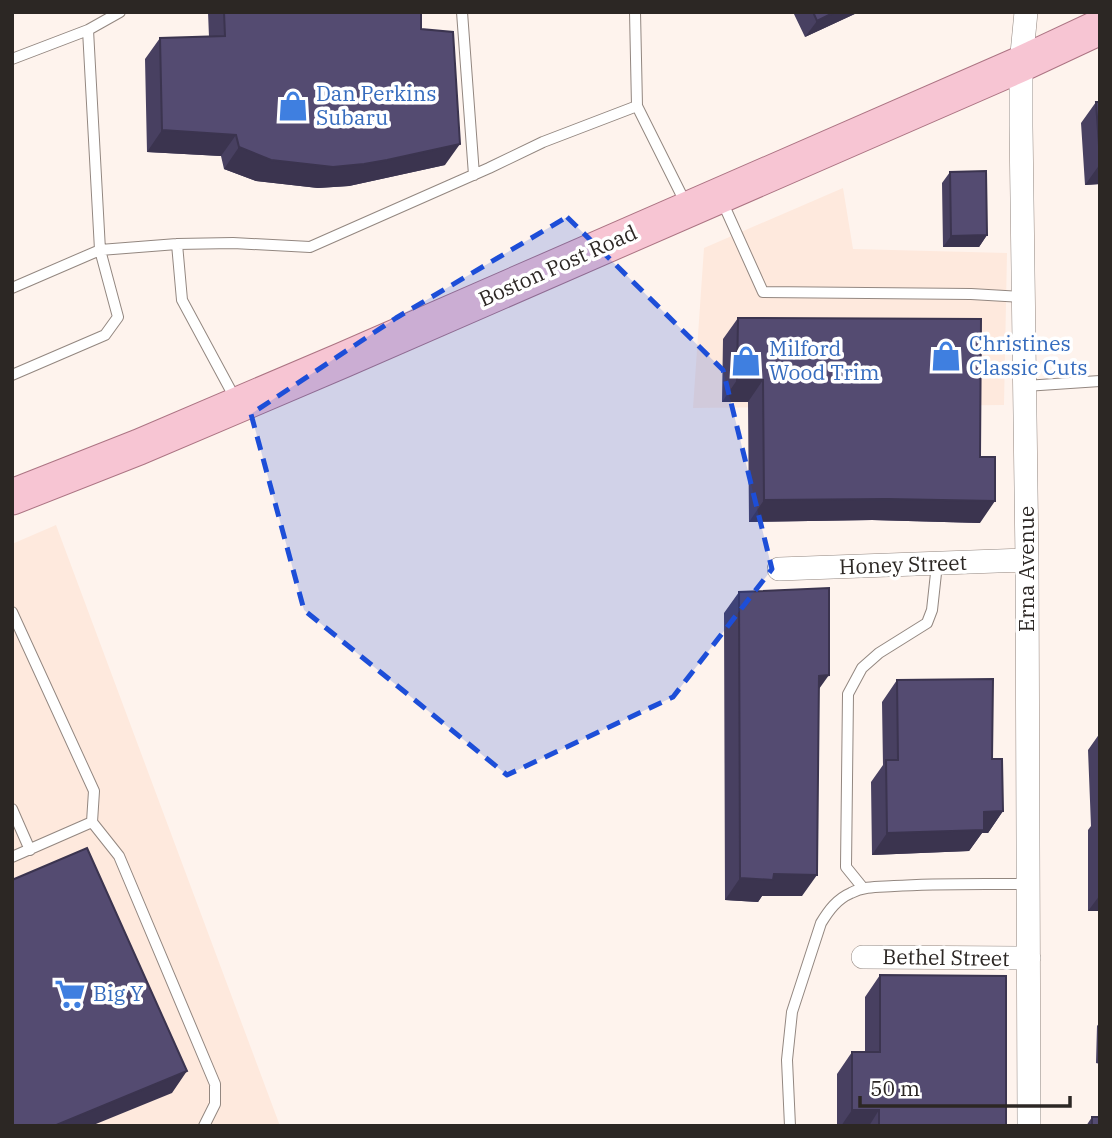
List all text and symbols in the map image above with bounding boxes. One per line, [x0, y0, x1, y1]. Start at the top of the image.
place label: Dan Perkins Subaru [316, 79, 436, 131]
shop icon: Dan Perkins Subaru [276, 89, 310, 123]
street label: Boston Post Road [474, 218, 641, 313]
place label: Christines Classic Cuts [969, 329, 1087, 381]
place label: Milford Wood Trim [769, 334, 879, 386]
shop icon: Christines Classic Cuts [929, 339, 963, 373]
shop icon: Milford Wood Trim [729, 344, 763, 378]
street label: Erna Avenue [1012, 506, 1040, 632]
street label: Honey Street [839, 548, 967, 580]
street label: Bethel Street [882, 942, 1010, 972]
supermarket icon: Big Y [53, 977, 87, 1011]
place label: Big Y [93, 979, 143, 1007]
scale bar [860, 1064, 1070, 1108]
text: 50 m [870, 1074, 920, 1102]

